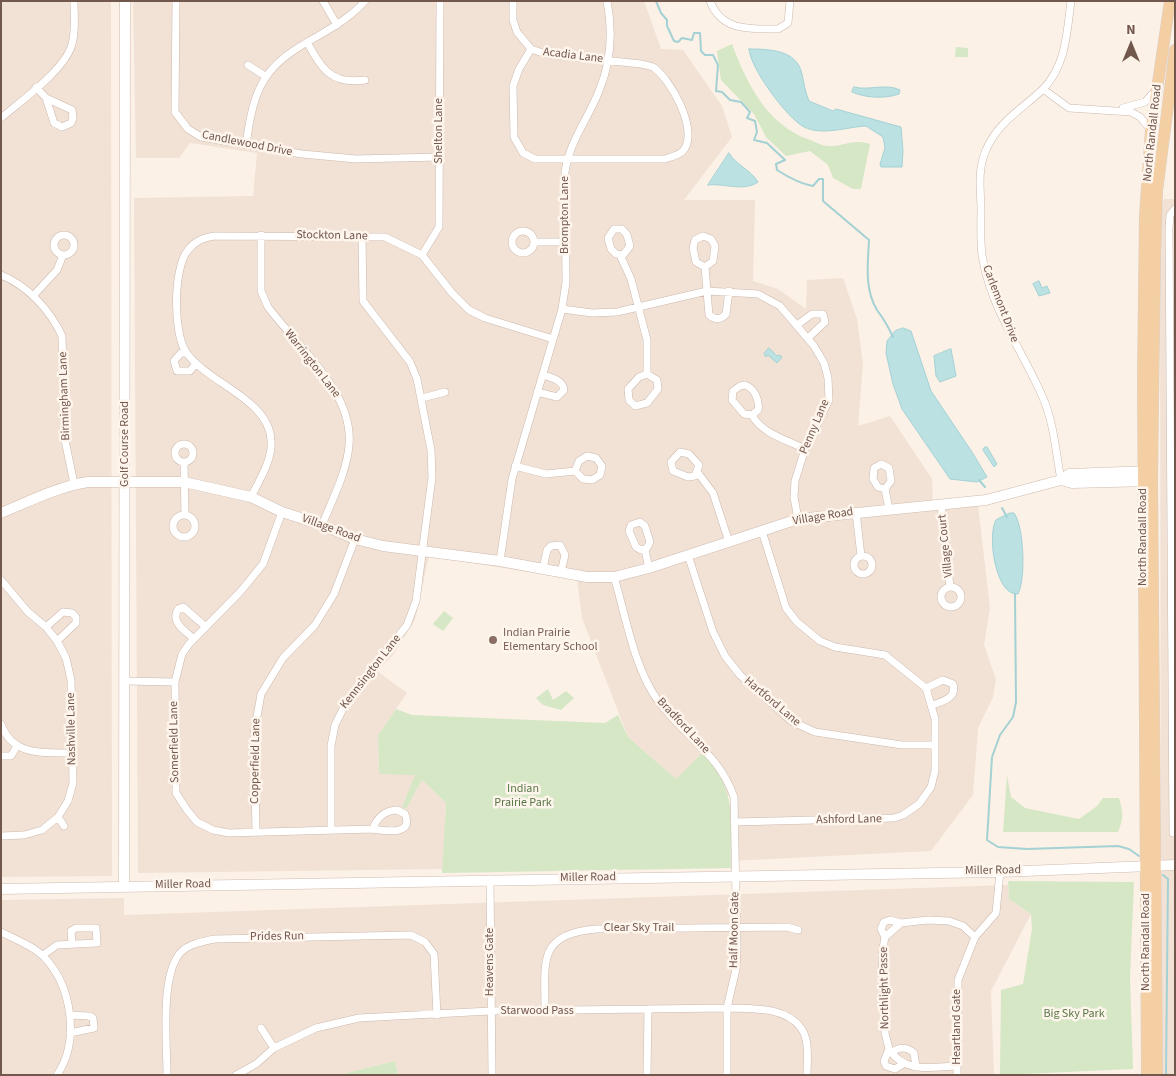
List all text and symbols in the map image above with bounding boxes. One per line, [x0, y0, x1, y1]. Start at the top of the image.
north arrow [1106, 20, 1156, 70]
text: N [1126, 20, 1136, 40]
street label: Acadia Lane [542, 45, 604, 67]
street label: North Randall Road [1141, 84, 1165, 182]
street label: Shelton Lane [432, 98, 446, 164]
street label: Candlewood Drive [201, 128, 293, 160]
street label: Brompton Lane [558, 176, 572, 254]
street label: Stockton Lane [296, 228, 368, 244]
street label: Carlemont Drive [979, 263, 1021, 345]
street label: Warrington Lane [281, 327, 343, 401]
street label: Birmingham Lane [56, 351, 74, 441]
street label: Penny Lane [797, 397, 833, 457]
street label: Golf Course Road [118, 401, 132, 487]
street label: North Randall Road [1136, 488, 1150, 586]
street label: Village Road [792, 505, 854, 529]
street label: Village Road [300, 512, 362, 546]
street label: Village Court [936, 514, 956, 578]
place label: Indian Prairie Elementary School [503, 626, 598, 654]
street label: Kennsington Lane [338, 632, 404, 712]
marker: Indian Prairie Elementary School [487, 634, 499, 646]
street label: Hartford Lane [741, 674, 803, 730]
street label: Nashville Lane [64, 692, 80, 766]
street label: Bradford Lane [654, 695, 712, 757]
street label: Somerfield Lane [167, 701, 183, 783]
street label: Copperfield Lane [248, 718, 264, 804]
park label: Indian Prairie Park [494, 782, 552, 810]
street label: Ashford Lane [816, 812, 882, 828]
street label: Miller Road [965, 863, 1021, 879]
street label: Miller Road [560, 870, 616, 886]
street label: Miller Road [155, 877, 211, 893]
street label: Half Moon Gate [727, 892, 743, 968]
street label: North Randall Road [1139, 893, 1153, 991]
street label: Clear Sky Trail [604, 921, 674, 935]
street label: Heavens Gate [483, 928, 497, 996]
street label: Prides Run [250, 929, 304, 945]
street label: Northlight Passe [877, 947, 893, 1029]
street label: Heartland Gate [950, 989, 964, 1065]
street label: Starwood Pass [500, 1004, 574, 1018]
park label: Big Sky Park [1043, 1007, 1105, 1021]

